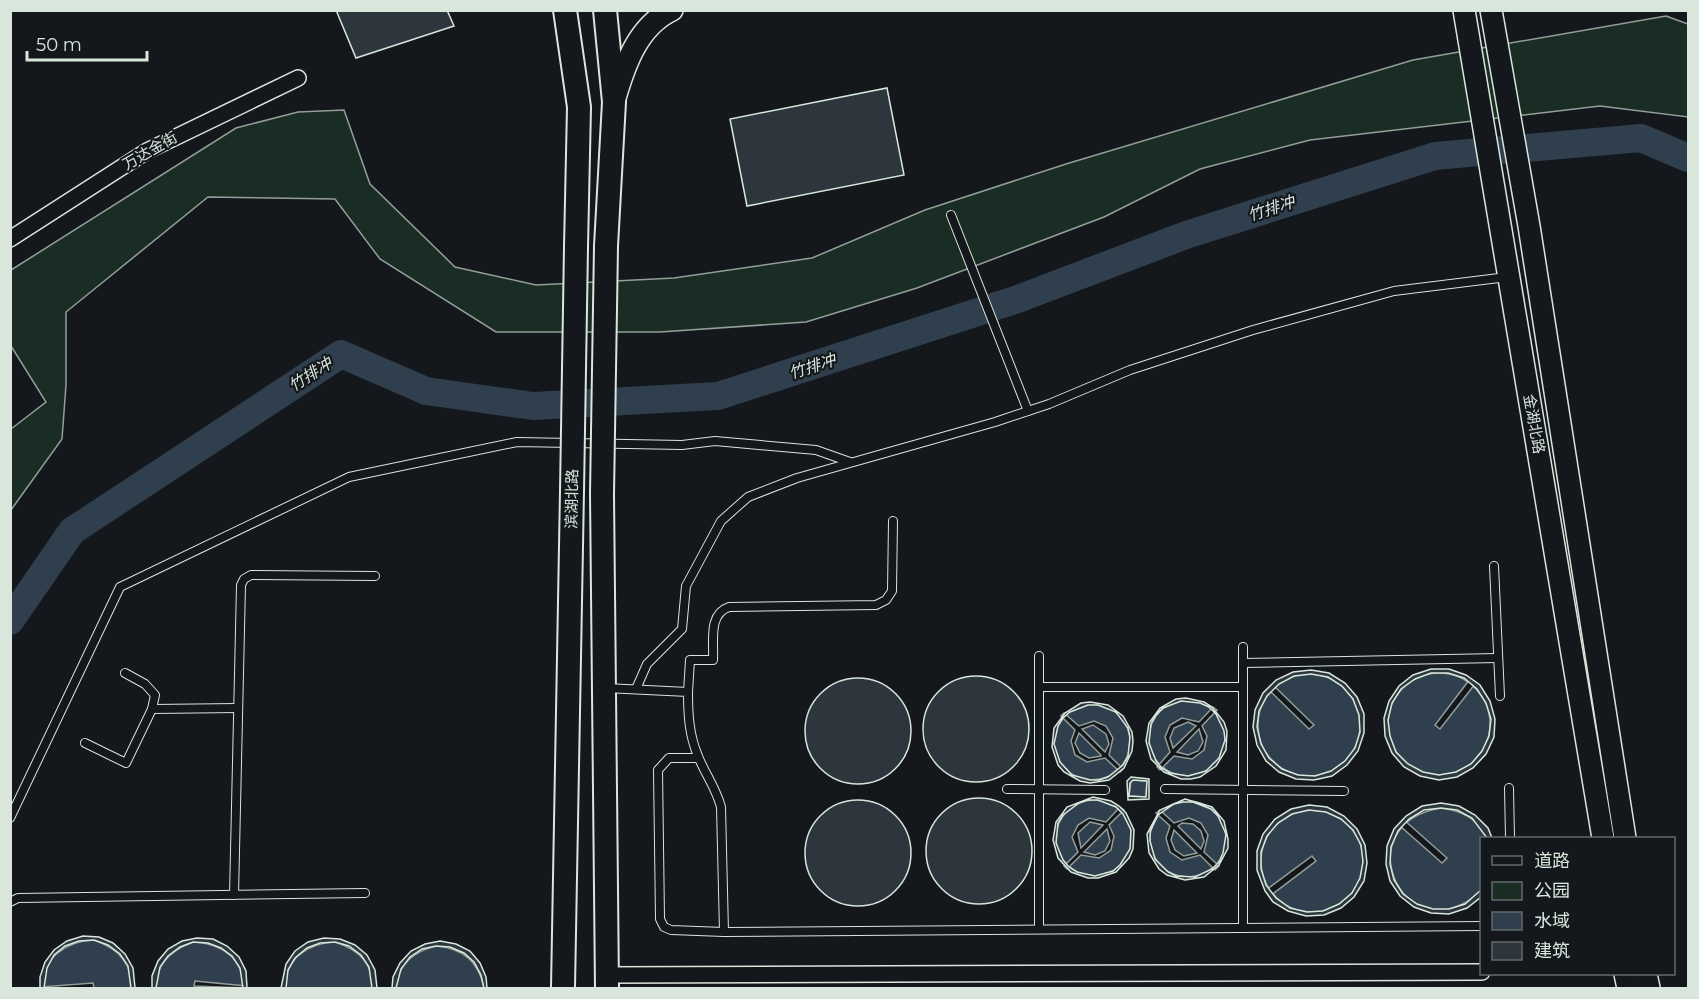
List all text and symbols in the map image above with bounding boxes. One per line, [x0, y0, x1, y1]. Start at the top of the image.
scale bar [27, 24, 147, 62]
text: 50 m [36, 34, 82, 56]
street label: 万达金街 [119, 127, 180, 174]
water label: 竹排冲 [1245, 191, 1299, 225]
water label: 竹排冲 [786, 349, 840, 383]
water label: 竹排冲 [285, 352, 337, 395]
street label: 金湖北路 [1520, 393, 1549, 455]
street label: 滨湖北路 [561, 469, 582, 529]
legend [1480, 837, 1675, 975]
text: 道路 [1534, 850, 1570, 872]
text: 公园 [1534, 880, 1570, 902]
text: 水域 [1534, 910, 1570, 932]
text: 建筑 [1534, 940, 1570, 962]

